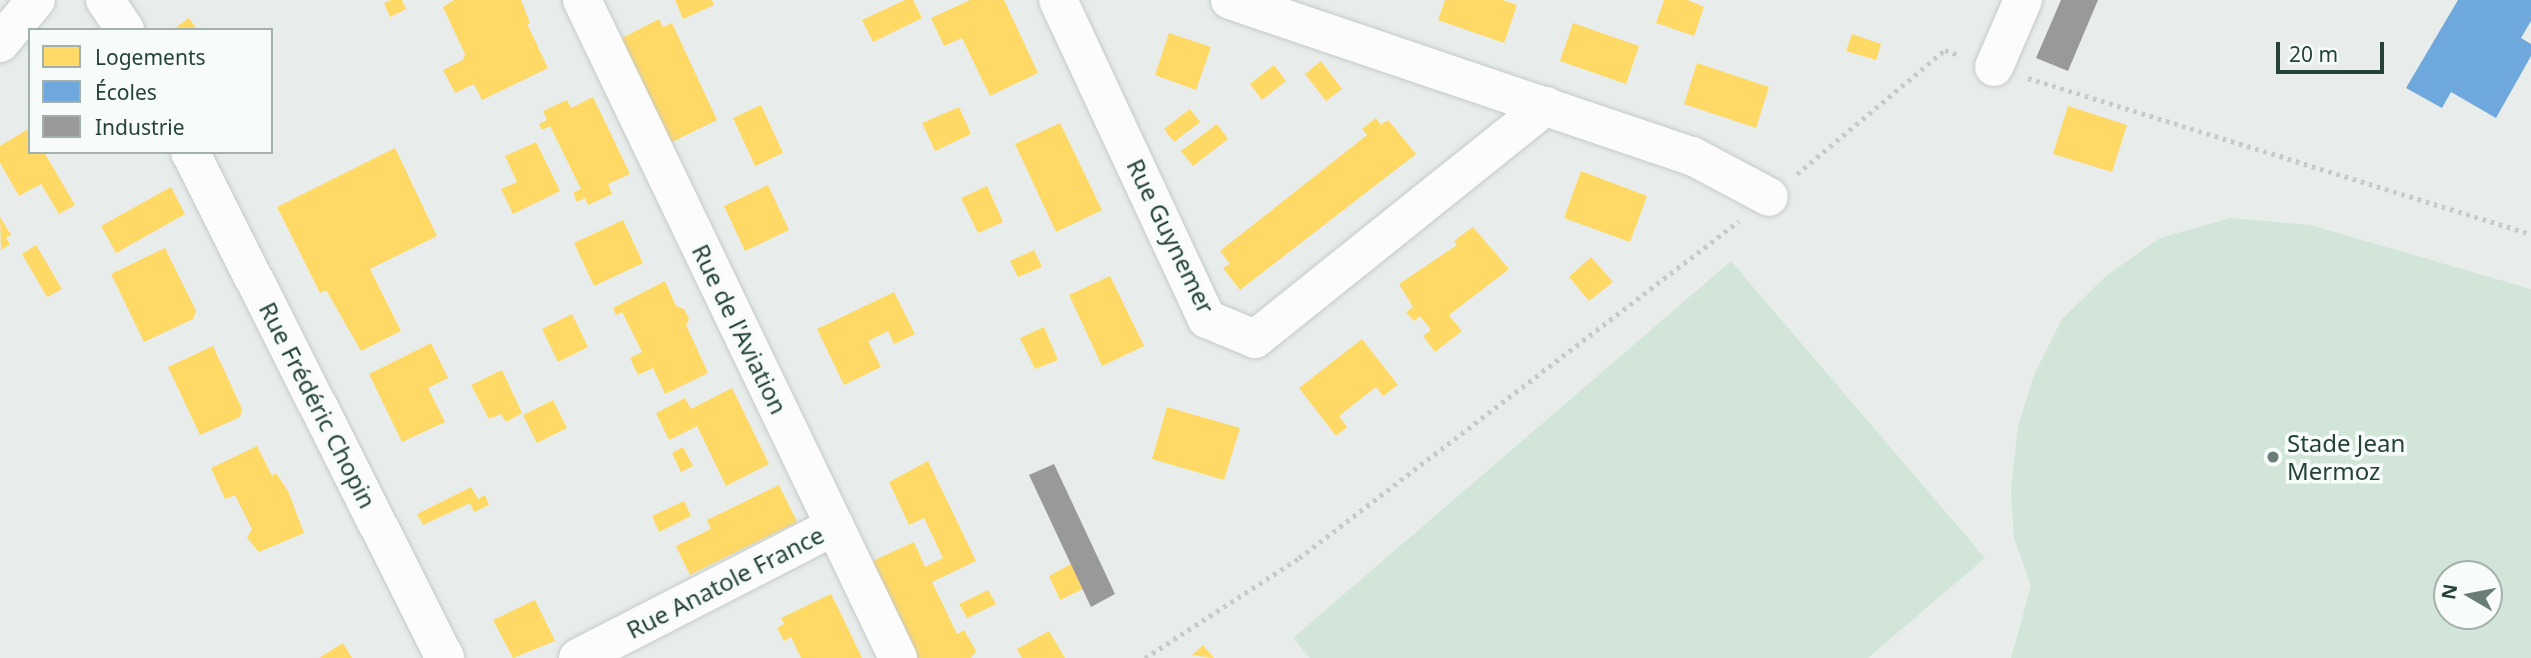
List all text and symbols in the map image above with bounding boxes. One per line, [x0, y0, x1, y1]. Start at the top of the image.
legend [28, 28, 273, 154]
scale bar [2279, 28, 2388, 72]
text: 20 m [2289, 40, 2338, 68]
text: Logements [95, 43, 206, 71]
text: Écoles [95, 78, 157, 106]
text: Industrie [95, 113, 185, 141]
street label: Rue Guynemer [1121, 154, 1221, 318]
street label: Rue de l'Aviation [686, 239, 794, 419]
street label: Rue Frédéric Chopin [254, 297, 382, 513]
place label: Stade Jean Mermoz [2287, 429, 2405, 485]
marker: Stade Jean Mermoz [2265, 449, 2281, 465]
street label: Rue Anatole France [622, 520, 828, 644]
north arrow [2433, 560, 2503, 630]
text: N [2435, 582, 2463, 602]

